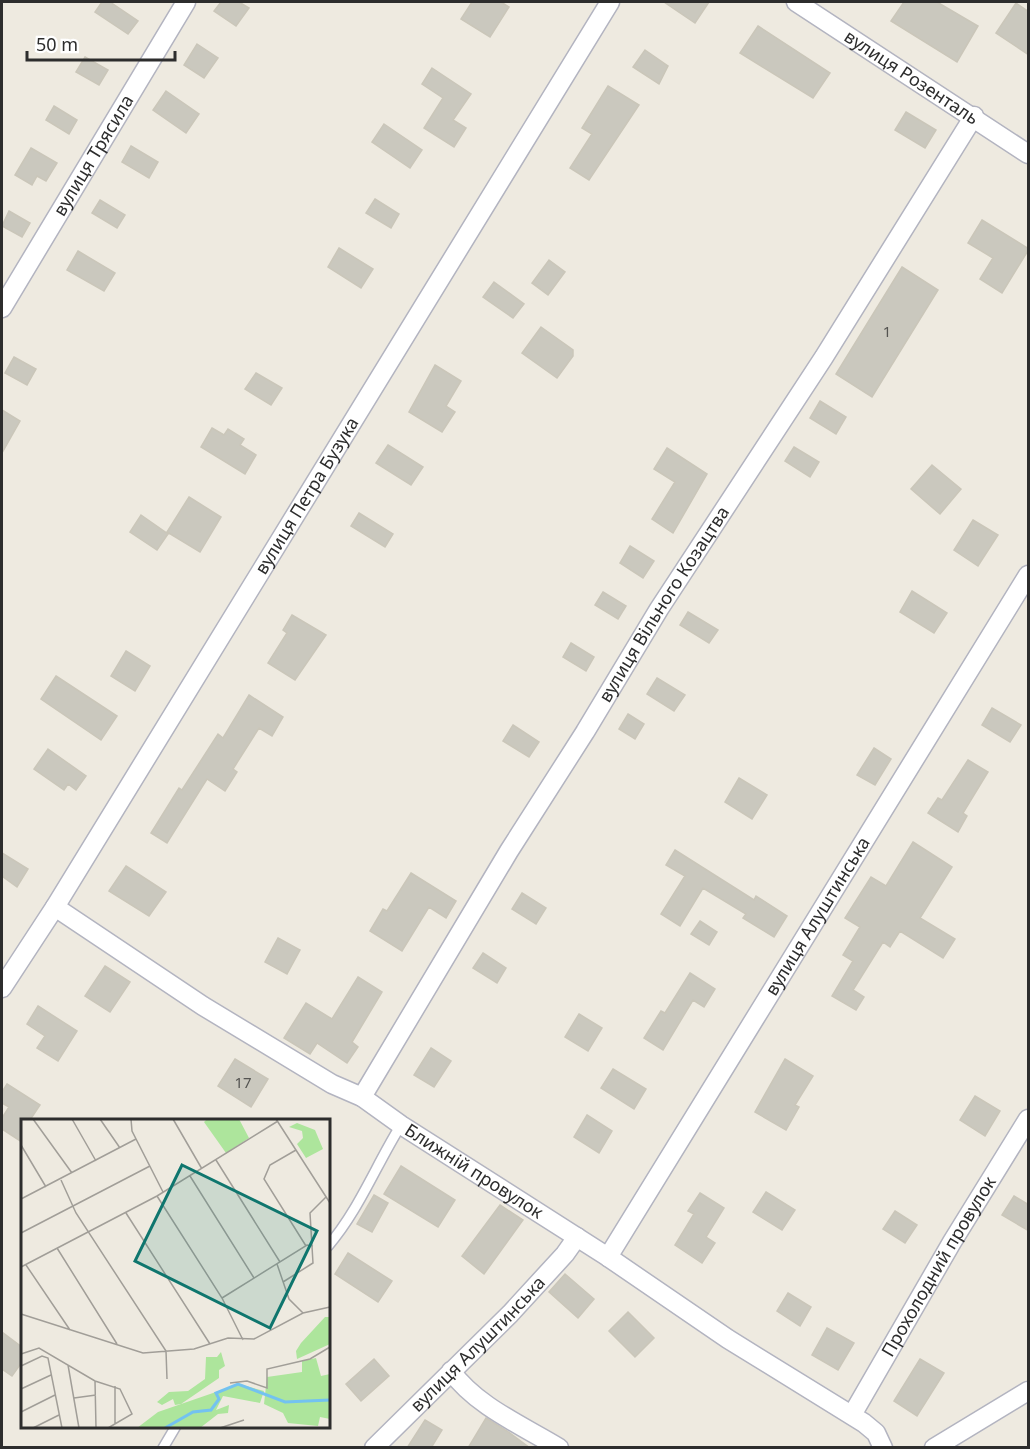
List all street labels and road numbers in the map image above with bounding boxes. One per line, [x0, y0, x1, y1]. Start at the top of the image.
street label: вулиця Розенталь [840, 24, 984, 130]
street label: вулиця Трясила [47, 90, 139, 220]
street label: вулиця Петра Бузука [249, 412, 364, 578]
street label: вулиця Вільного Козацтва [593, 501, 734, 706]
street label: вулиця Алуштинська [759, 832, 875, 1000]
street label: Ближній провулок [401, 1118, 549, 1224]
street label: Прохолодний провулок [875, 1171, 1001, 1361]
street label: вулиця Алуштинська [405, 1271, 550, 1417]

